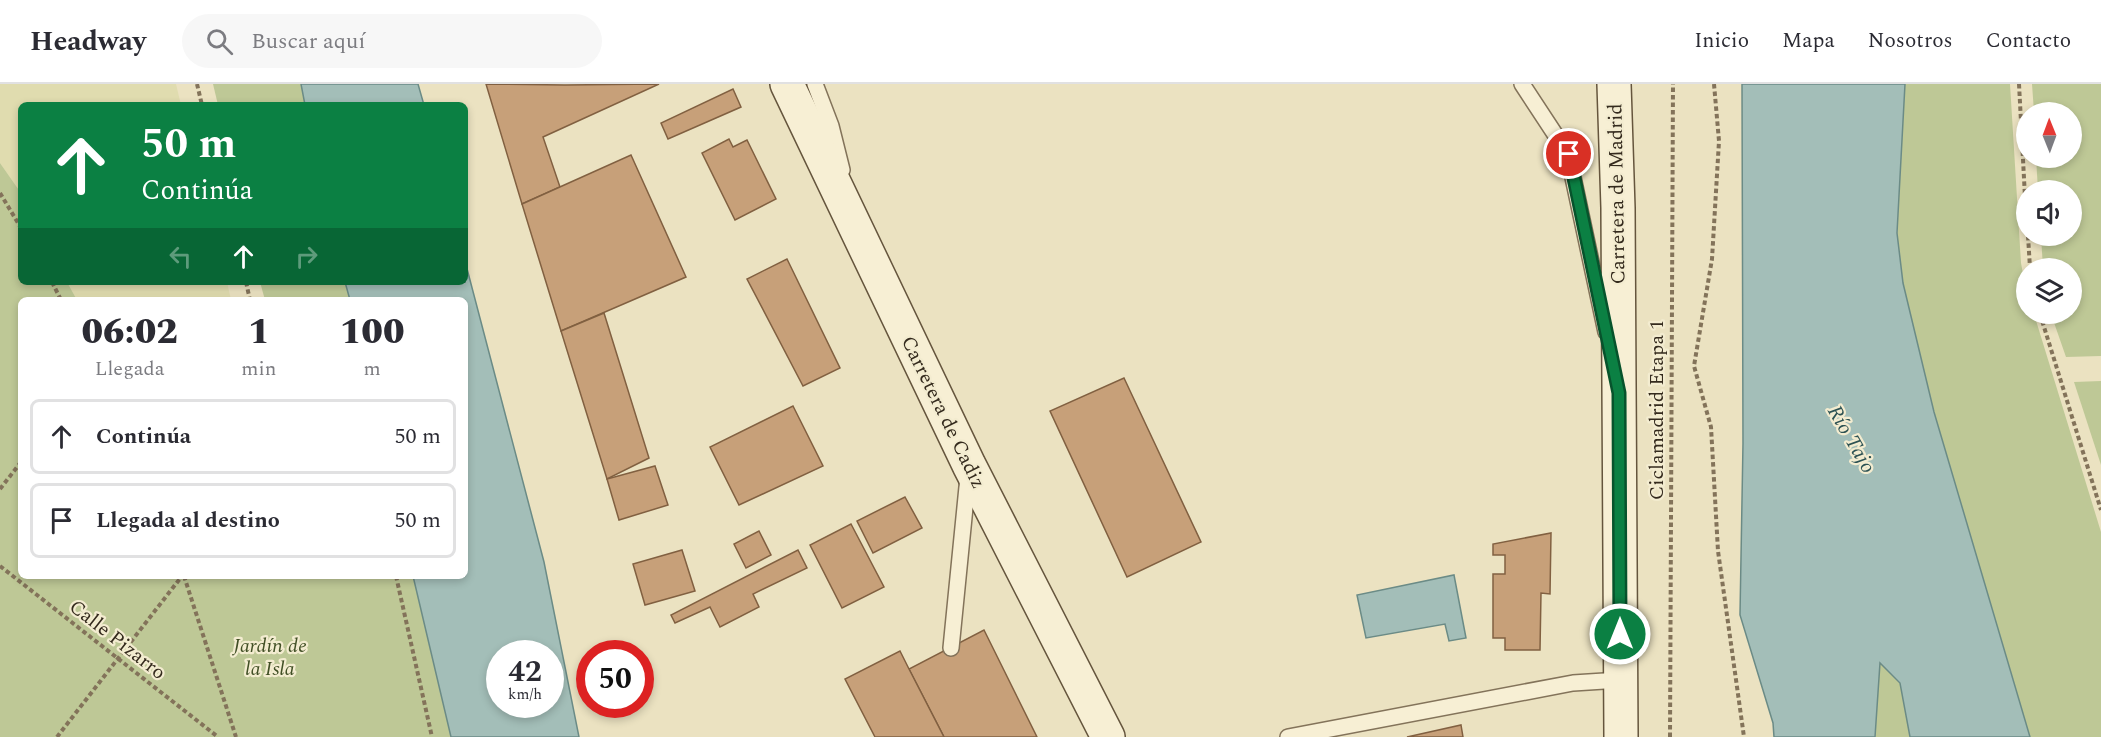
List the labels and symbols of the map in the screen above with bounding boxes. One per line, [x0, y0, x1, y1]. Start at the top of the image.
north arrow [2016, 102, 2082, 168]
street label: Carretera de Madrid [1600, 103, 1634, 285]
pin [1543, 128, 1594, 179]
street label: Ciclamadrid Etapa 1 [1642, 320, 1672, 500]
street label: Carretera de Cadiz [893, 331, 993, 494]
water label: Río Tajo [1819, 399, 1884, 480]
street label: Calle Pizarro [63, 592, 172, 687]
position arrow [1588, 602, 1652, 666]
park label: Jardín de la Isla [231, 631, 307, 684]
speed limit sign: 50 [576, 640, 654, 718]

